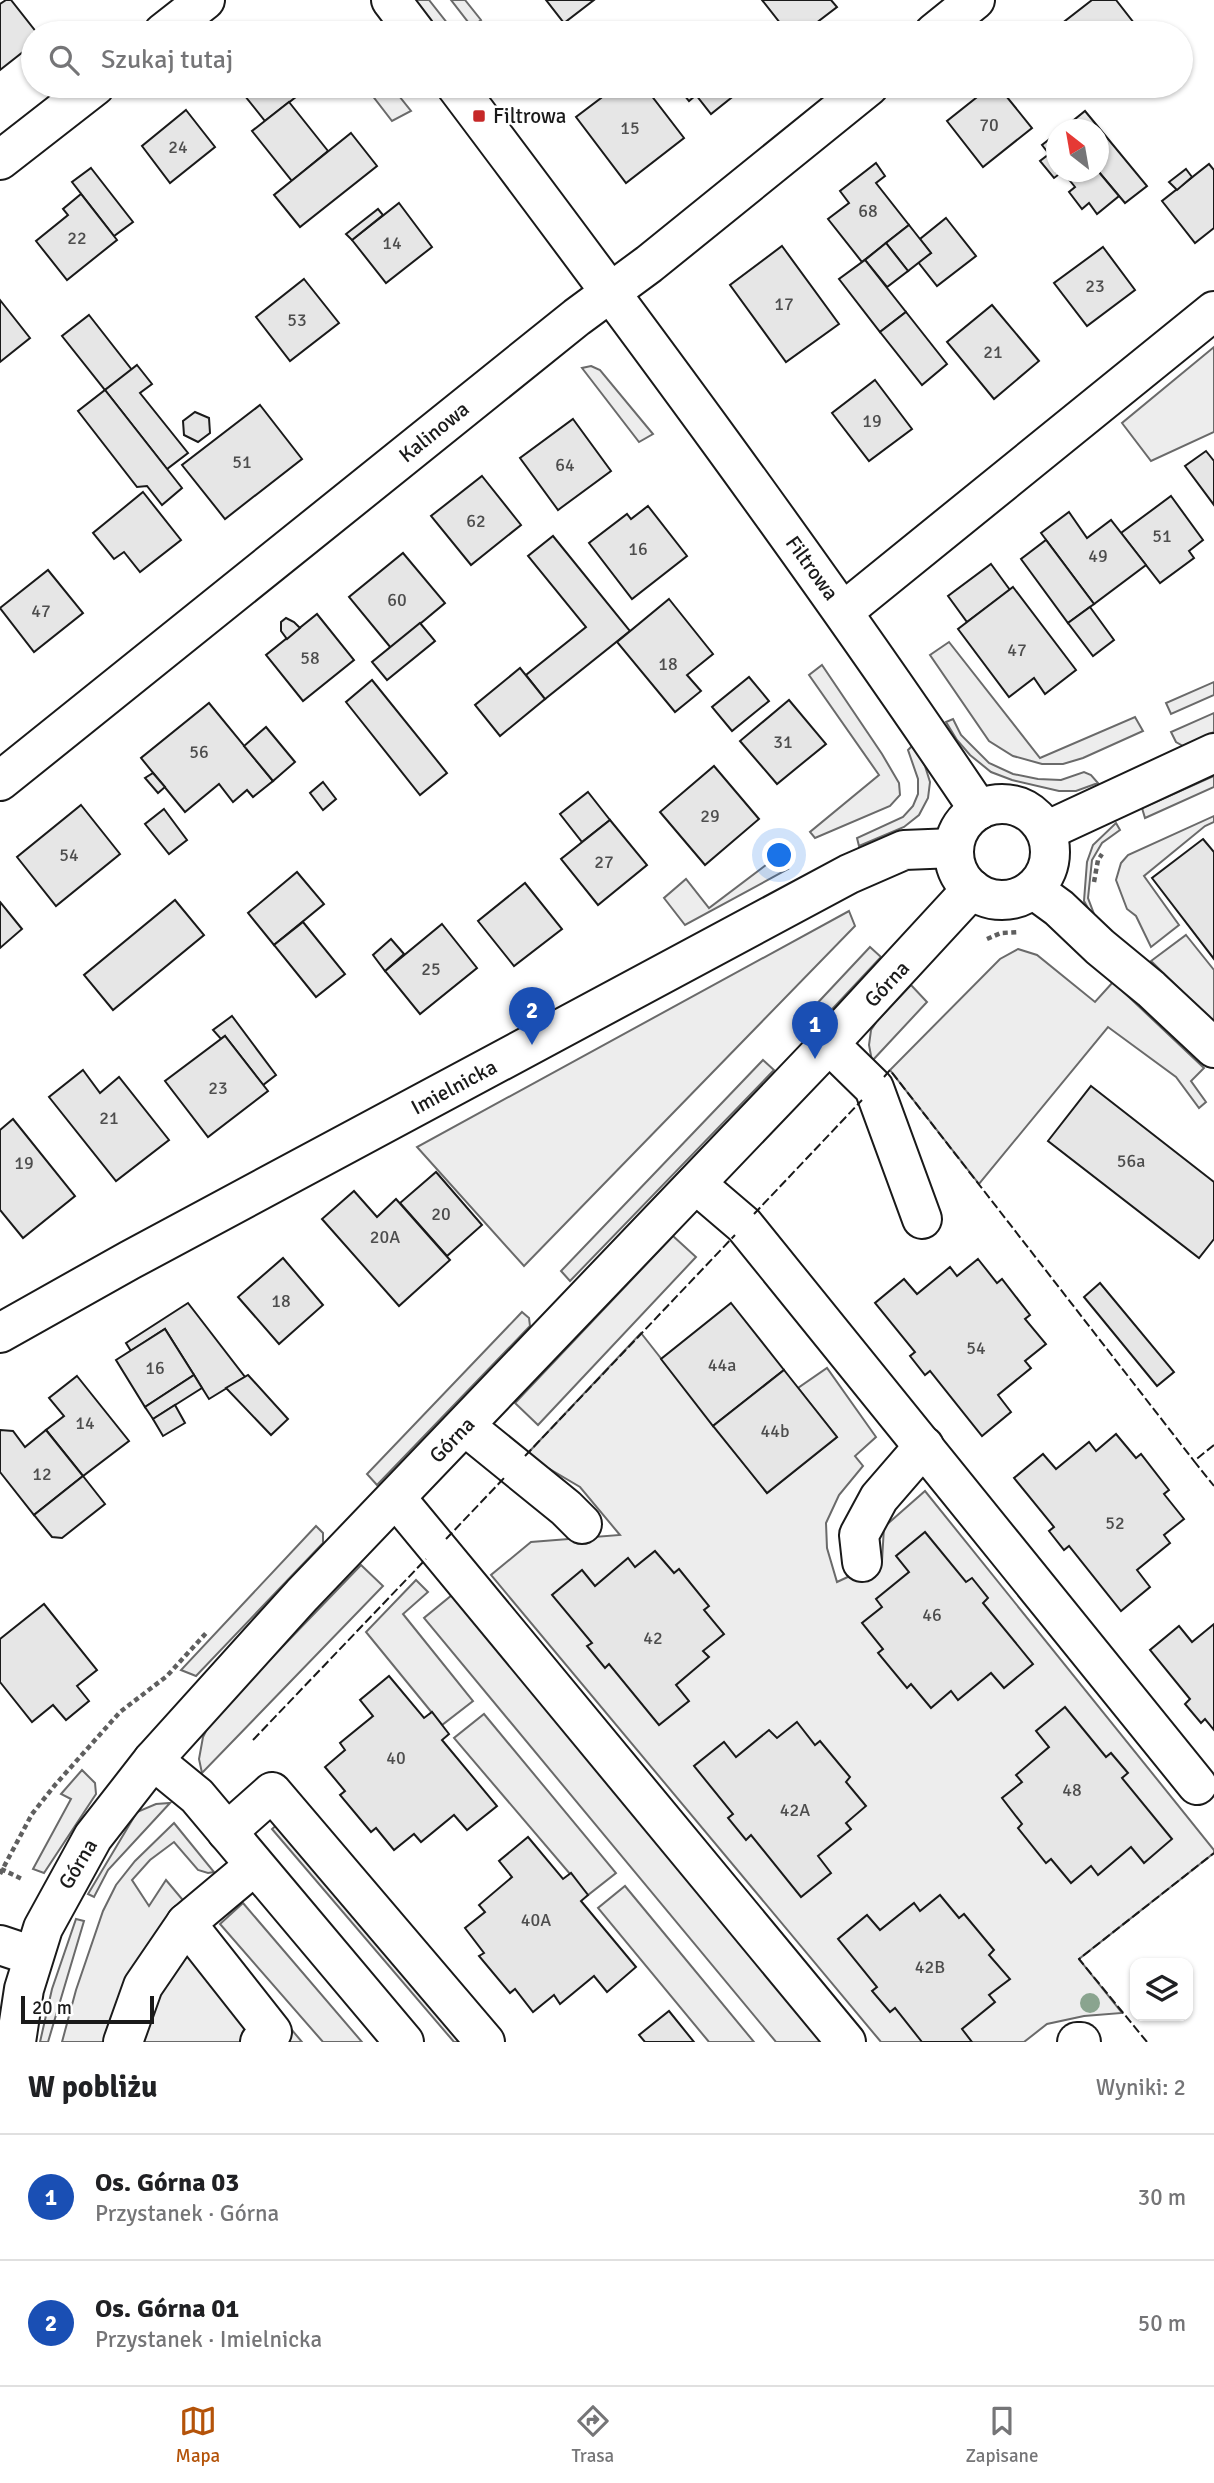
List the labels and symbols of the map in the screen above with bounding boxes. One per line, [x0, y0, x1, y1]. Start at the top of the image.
place label: Filtrowa [493, 103, 566, 129]
marker: Filtrowa [471, 108, 487, 124]
house number: 70 [979, 114, 999, 136]
house number: 15 [620, 117, 640, 139]
north arrow [1046, 119, 1109, 182]
house number: 24 [168, 136, 188, 158]
house number: 68 [858, 200, 878, 222]
house number: 22 [67, 227, 87, 249]
house number: 14 [382, 232, 402, 254]
house number: 23 [1085, 275, 1105, 297]
house number: 17 [774, 293, 794, 315]
house number: 53 [287, 309, 307, 331]
house number: 21 [983, 341, 1003, 363]
street label: Kalinowa [394, 396, 474, 468]
house number: 19 [862, 410, 882, 432]
house number: 51 [232, 451, 252, 473]
house number: 64 [555, 454, 575, 476]
house number: 62 [466, 510, 486, 532]
house number: 51 [1152, 525, 1172, 547]
street label: Filtrowa [780, 531, 844, 605]
house number: 16 [628, 538, 648, 560]
house number: 49 [1088, 545, 1108, 567]
house number: 60 [387, 589, 407, 611]
house number: 47 [31, 600, 51, 622]
house number: 47 [1007, 639, 1027, 661]
house number: 58 [300, 647, 320, 669]
house number: 18 [658, 653, 678, 675]
house number: 31 [773, 731, 793, 753]
house number: 56 [189, 741, 209, 763]
house number: 29 [700, 805, 720, 827]
your location [762, 838, 796, 872]
house number: 54 [59, 844, 79, 866]
house number: 27 [594, 851, 614, 873]
street label: Górna [859, 955, 915, 1013]
house number: 25 [421, 958, 441, 980]
pin: 2 [509, 987, 555, 1045]
pin: 1 [792, 1001, 838, 1059]
street label: Imielnicka [407, 1054, 501, 1120]
house number: 23 [208, 1077, 228, 1099]
house number: 21 [99, 1107, 119, 1129]
house number: 56a [1117, 1150, 1145, 1172]
house number: 19 [14, 1152, 34, 1174]
house number: 20 [431, 1203, 451, 1225]
house number: 20A [370, 1226, 400, 1248]
house number: 18 [271, 1290, 291, 1312]
house number: 54 [966, 1337, 986, 1359]
house number: 44a [708, 1354, 736, 1376]
house number: 16 [145, 1357, 165, 1379]
street label: Górna [424, 1411, 480, 1469]
house number: 14 [75, 1412, 95, 1434]
house number: 44b [761, 1420, 789, 1442]
house number: 12 [32, 1463, 52, 1485]
house number: 52 [1105, 1512, 1125, 1534]
house number: 46 [922, 1604, 942, 1626]
house number: 42 [643, 1627, 663, 1649]
house number: 40 [386, 1747, 406, 1769]
house number: 48 [1062, 1779, 1082, 1801]
house number: 42A [780, 1799, 810, 1821]
street label: Górna [53, 1834, 103, 1894]
house number: 40A [521, 1909, 551, 1931]
house number: 42B [915, 1956, 945, 1978]
scale bar [21, 1993, 154, 2025]

